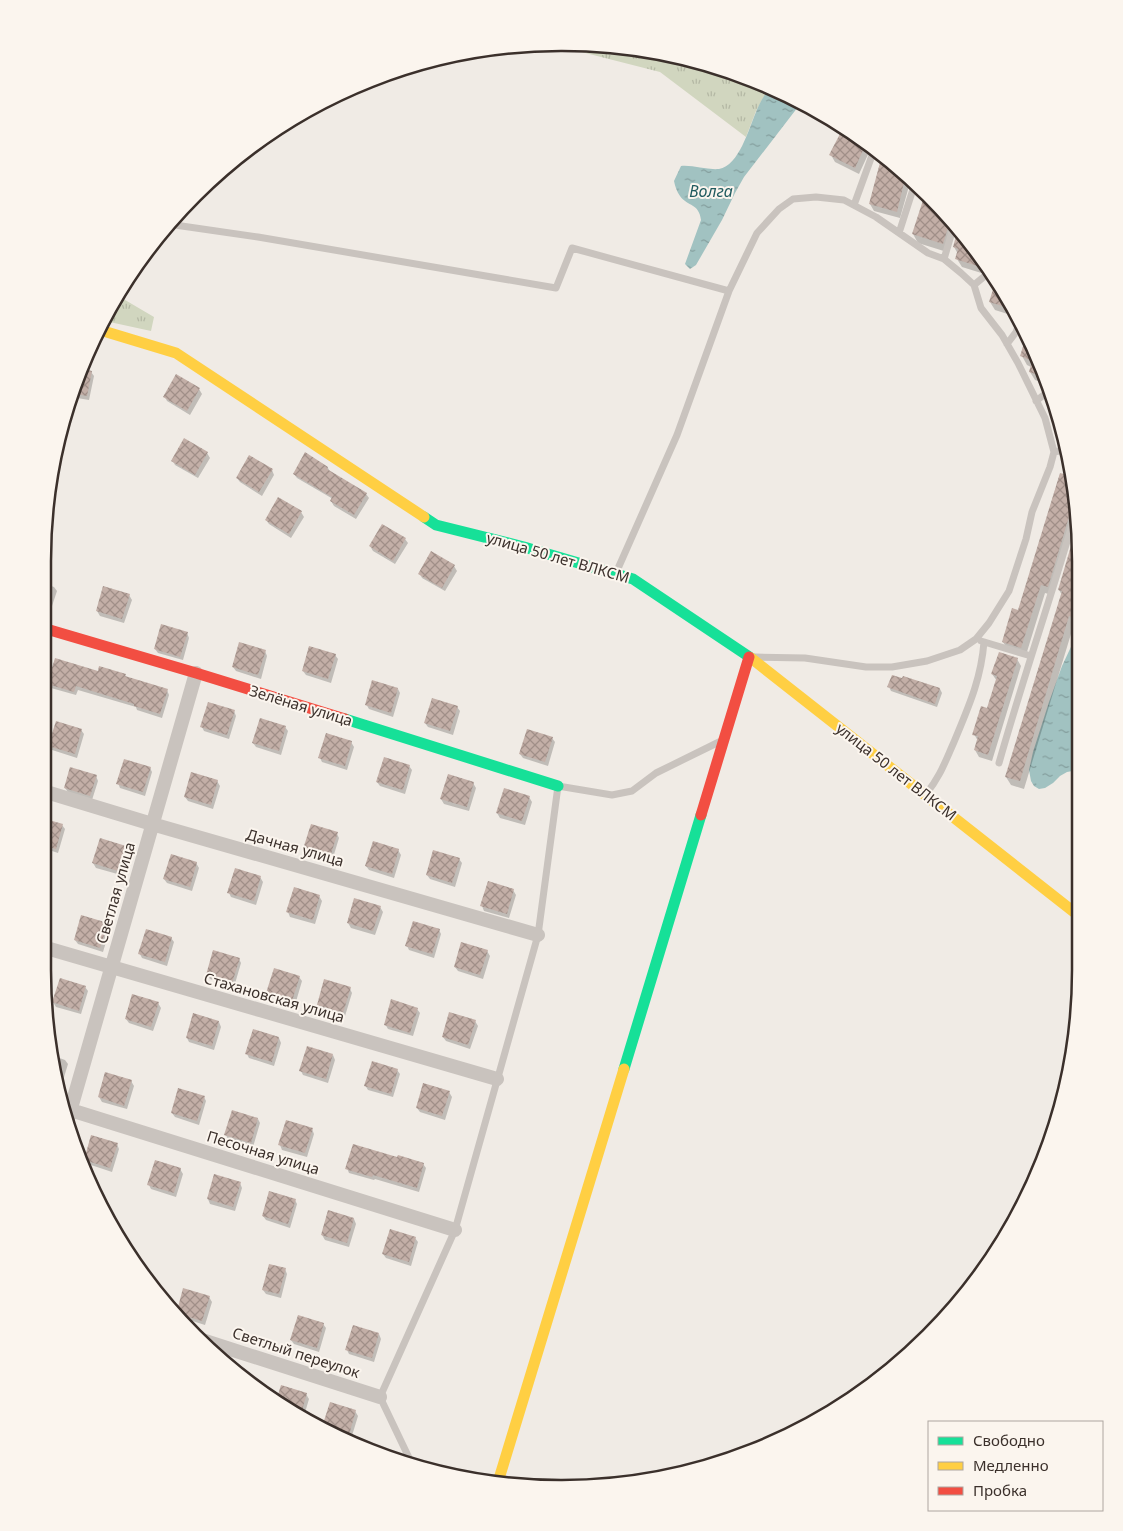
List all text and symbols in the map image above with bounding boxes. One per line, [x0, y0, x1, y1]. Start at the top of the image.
water label: Волга [689, 180, 733, 202]
street label: улица 50 лет ВЛКСМ [484, 527, 632, 587]
street label: Зелёная улица [247, 680, 355, 730]
street label: улица 50 лет ВЛКСМ [832, 718, 961, 825]
street label: Дачная улица [244, 824, 346, 871]
street label: Светлая улица [91, 840, 139, 946]
street label: Стахановская улица [202, 967, 347, 1027]
street label: Песочная улица [205, 1125, 322, 1179]
street label: Светлый переулок [230, 1322, 363, 1382]
legend [928, 1421, 1103, 1511]
text: Свободно [973, 1430, 1045, 1450]
text: Медленно [973, 1455, 1049, 1475]
text: Пробка [973, 1480, 1027, 1500]

